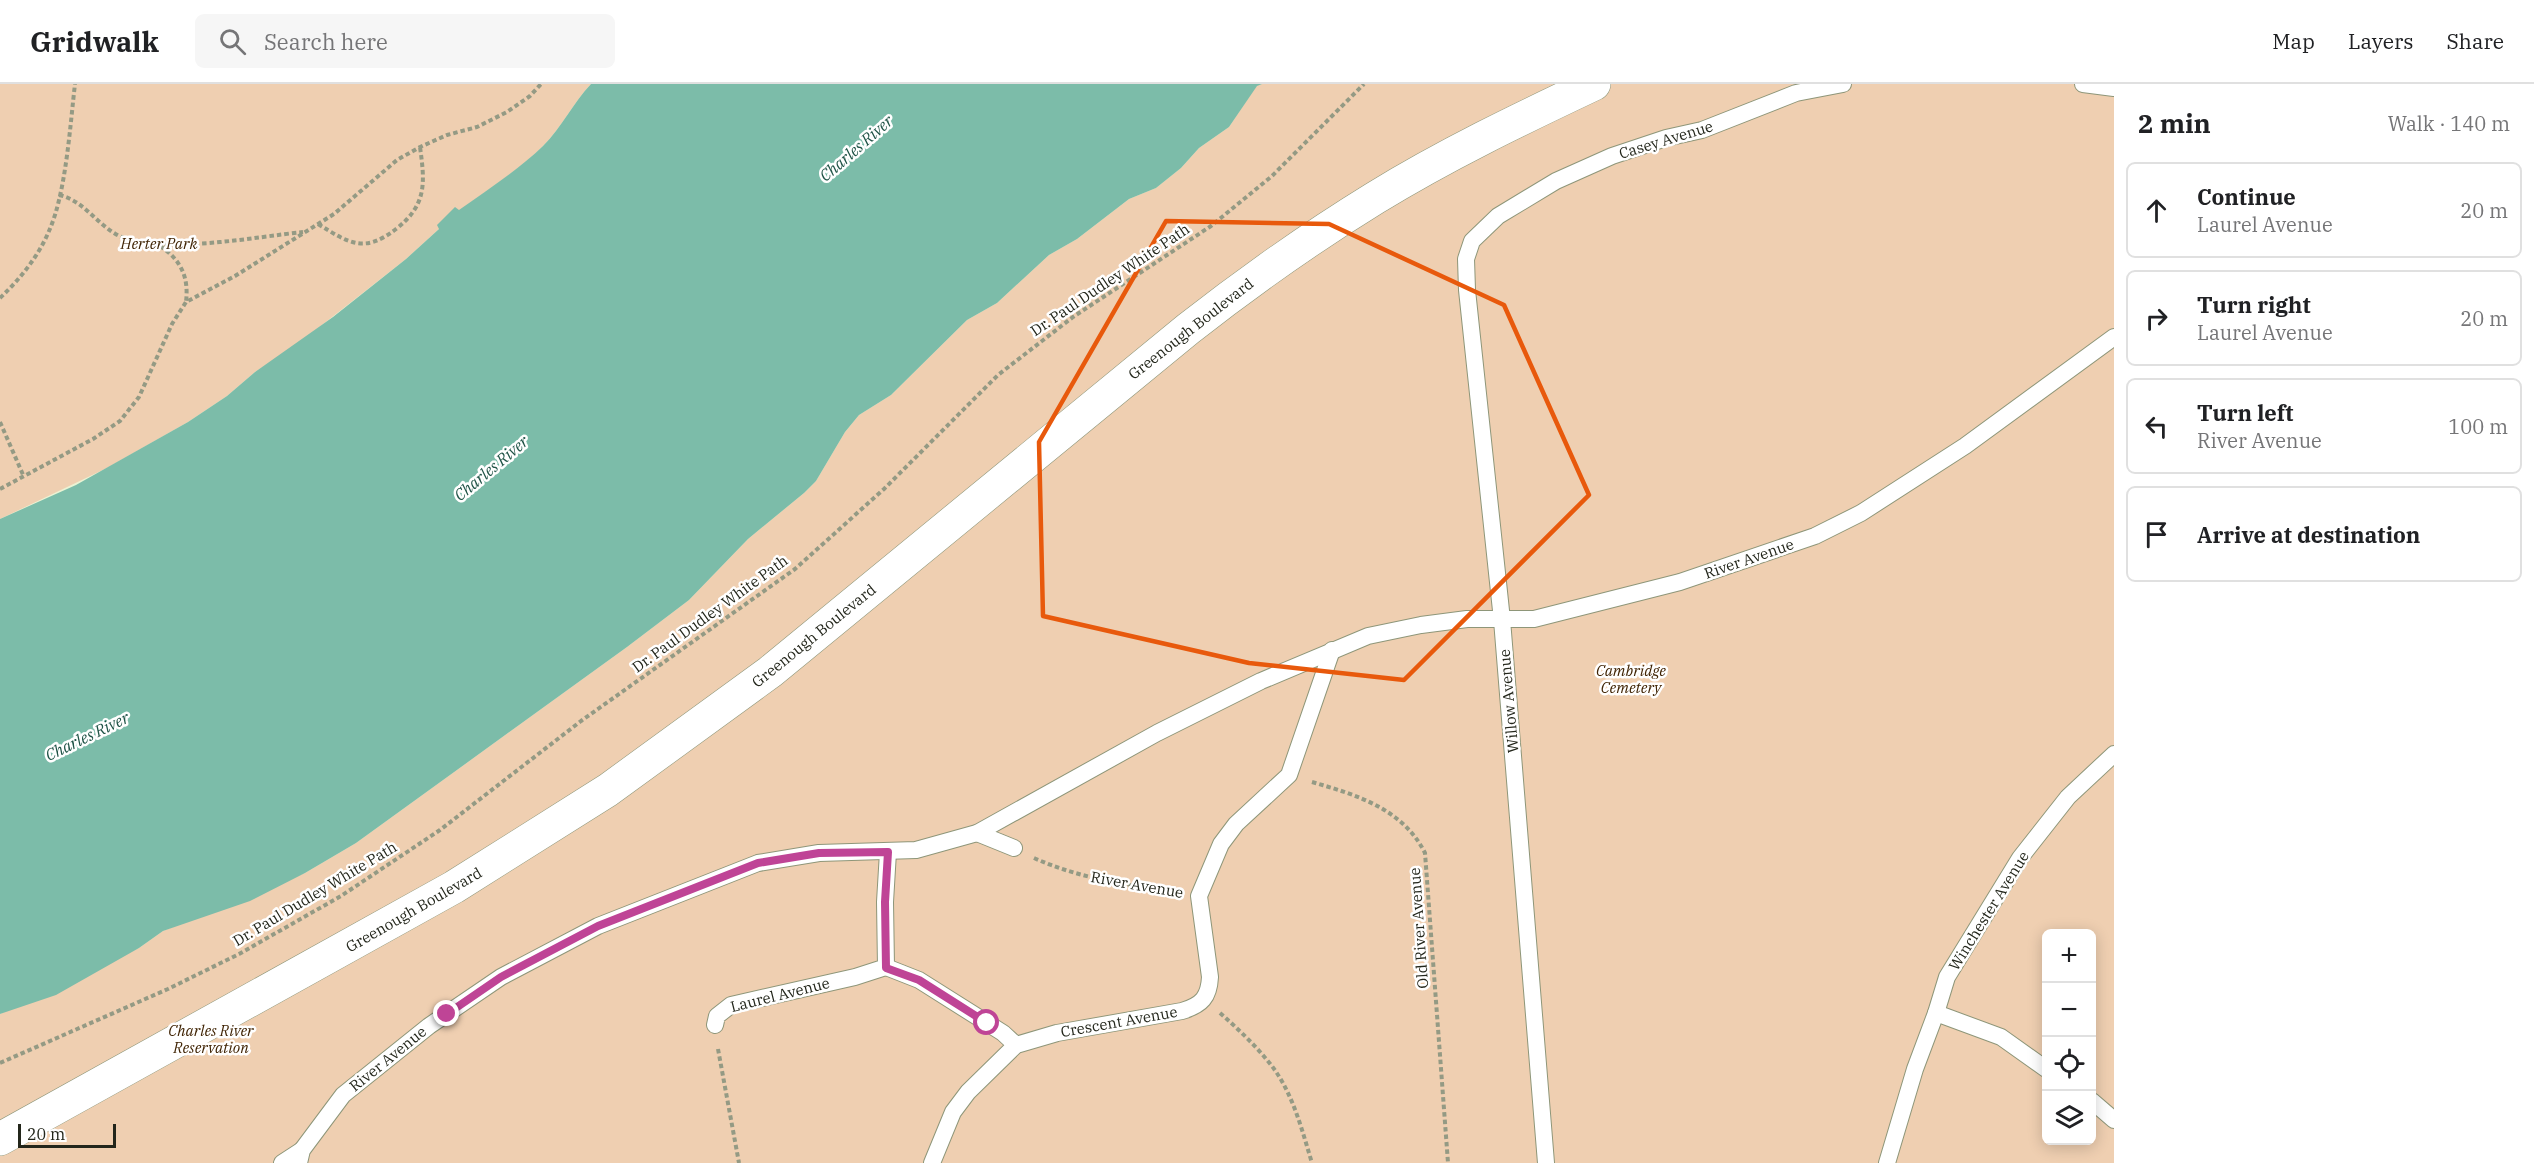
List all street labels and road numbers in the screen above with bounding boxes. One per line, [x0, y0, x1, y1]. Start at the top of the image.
street label: Casey Avenue [1617, 116, 1715, 163]
street label: Dr. Paul Dudley White Path [1026, 219, 1193, 340]
street label: Greenough Boulevard [1124, 274, 1257, 383]
street label: River Avenue [1702, 534, 1796, 583]
street label: Dr. Paul Dudley White Path [628, 551, 791, 677]
street label: Greenough Boulevard [748, 580, 879, 691]
street label: Willow Avenue [1494, 648, 1523, 754]
street label: Dr. Paul Dudley White Path [229, 837, 400, 950]
street label: Winchester Avenue [1944, 848, 2033, 974]
street label: Greenough Boulevard [342, 863, 485, 956]
street label: River Avenue [1089, 867, 1185, 902]
street label: Old River Avenue [1405, 867, 1432, 989]
street label: Laurel Avenue [728, 973, 832, 1016]
street label: Crescent Avenue [1059, 1002, 1179, 1041]
street label: River Avenue [345, 1022, 430, 1095]

